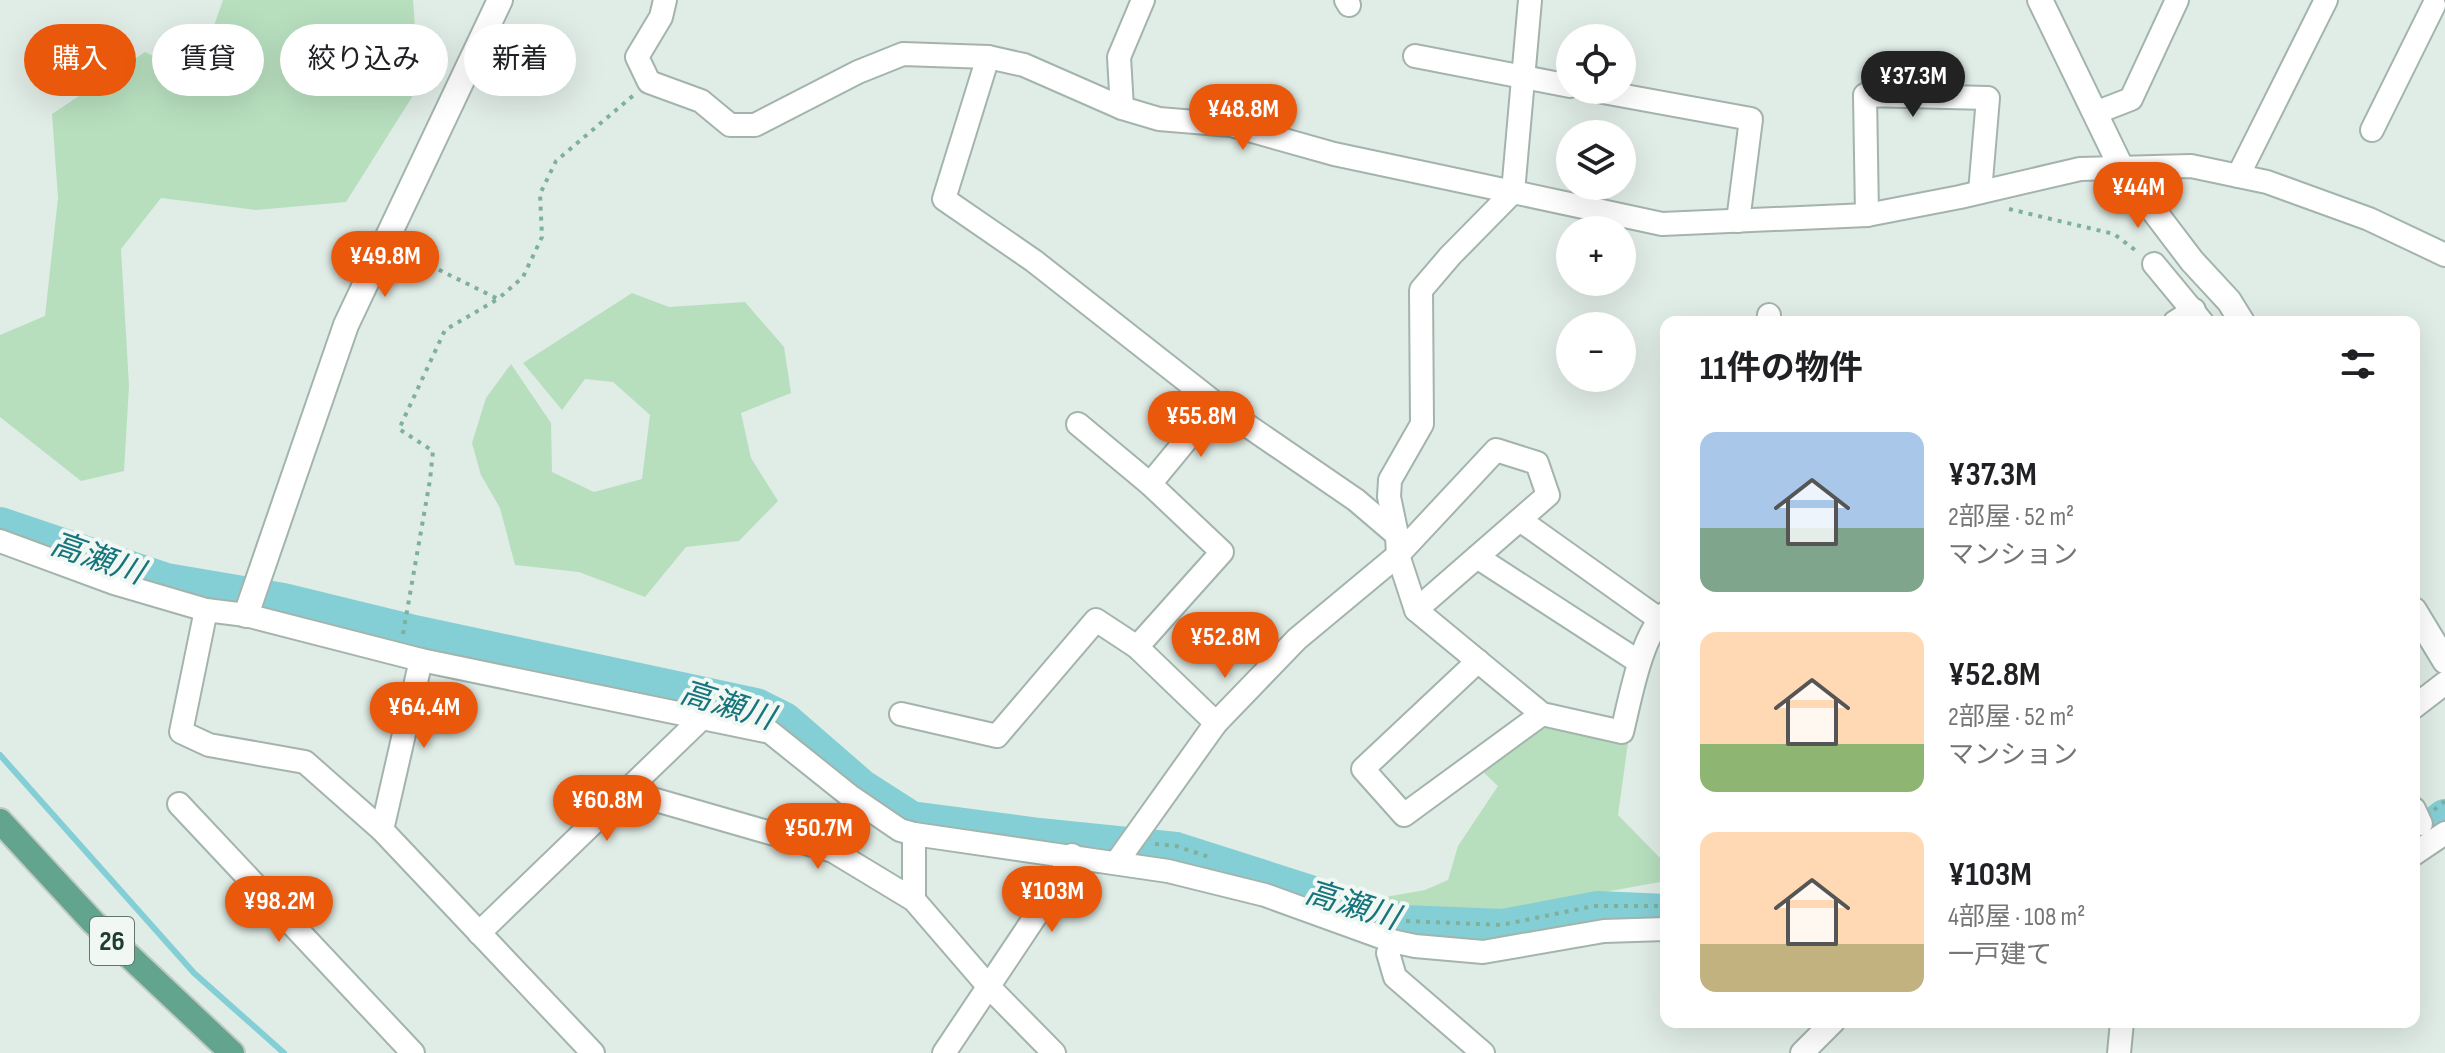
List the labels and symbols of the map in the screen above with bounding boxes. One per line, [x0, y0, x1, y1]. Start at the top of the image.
pin: ¥37.3M [1848, 51, 1978, 119]
pin: ¥48.8M [1178, 84, 1308, 152]
pin: ¥44M [2091, 162, 2185, 230]
pin: ¥49.8M [320, 231, 450, 299]
pin: ¥55.8M [1136, 391, 1266, 459]
water label: 高瀬川 [45, 525, 152, 594]
pin: ¥52.8M [1160, 612, 1290, 680]
water label: 高瀬川 [675, 673, 781, 740]
pin: ¥64.4M [359, 682, 489, 750]
pin: ¥60.8M [542, 775, 672, 843]
pin: ¥50.7M [753, 803, 883, 871]
pin: ¥103M [996, 866, 1108, 934]
water label: 高瀬川 [1300, 873, 1406, 940]
pin: ¥98.2M [214, 876, 344, 944]
road number: 26 [90, 917, 134, 965]

